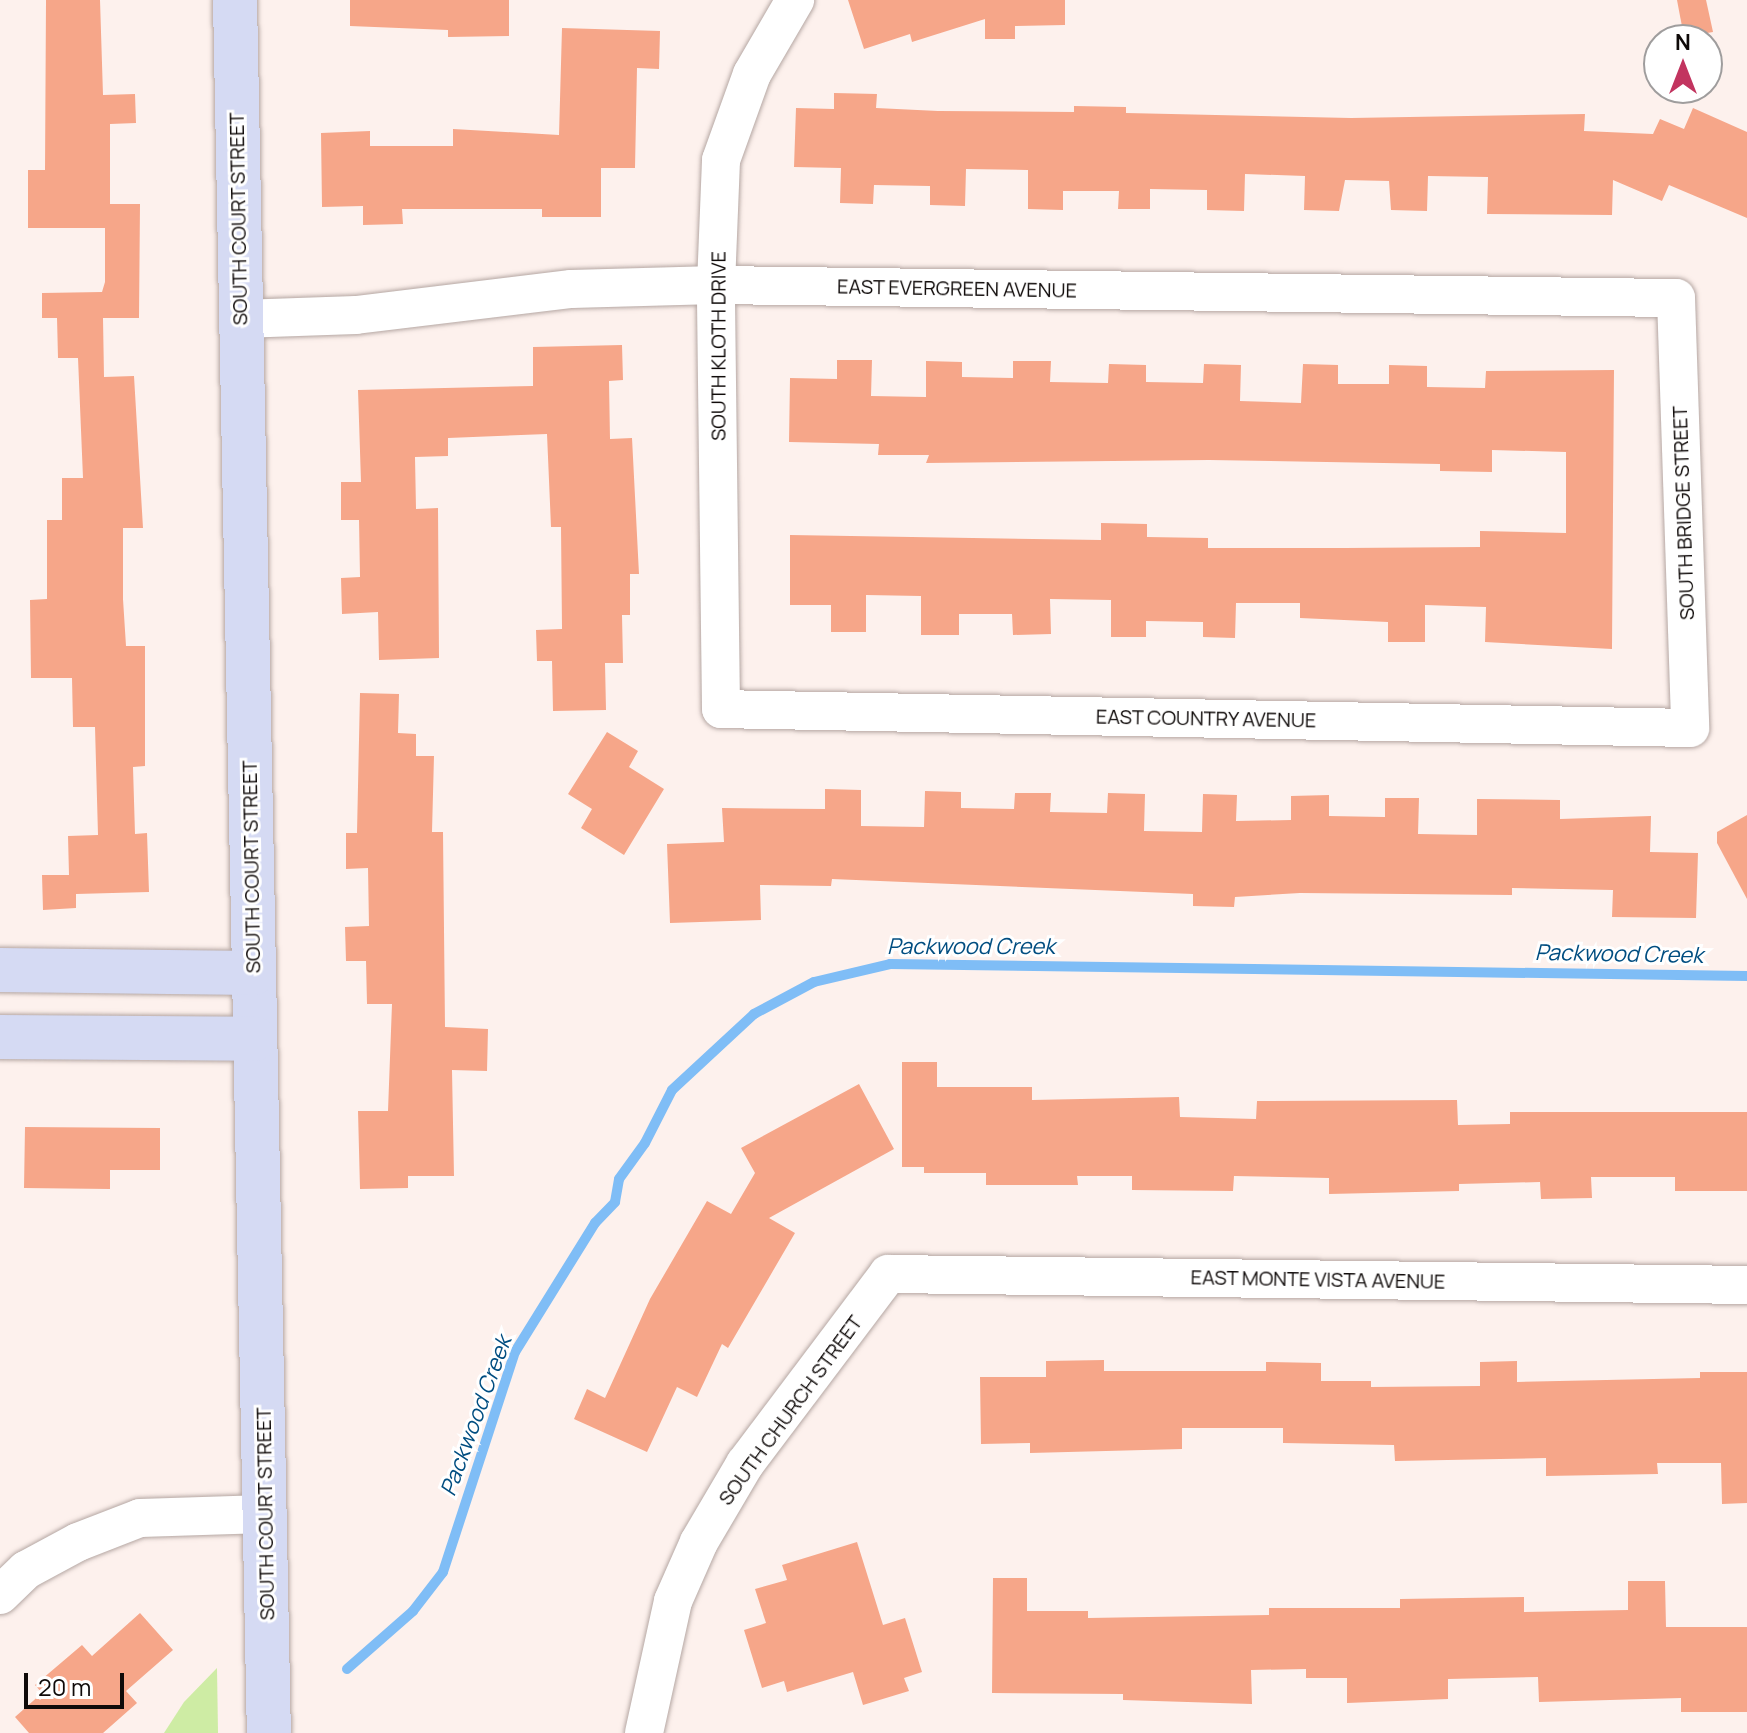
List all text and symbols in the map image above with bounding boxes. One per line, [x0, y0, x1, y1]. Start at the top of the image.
north arrow [1643, 24, 1723, 104]
text: N [1675, 27, 1691, 57]
street label: SOUTH COURT STREET [224, 112, 252, 326]
street label: SOUTH KLOTH DRIVE [706, 251, 730, 441]
street label: EAST EVERGREEN AVENUE [837, 274, 1077, 302]
street label: SOUTH BRIDGE STREET [1667, 405, 1699, 621]
street label: EAST COUNTRY AVENUE [1095, 704, 1317, 732]
street label: SOUTH COURT STREET [237, 760, 265, 974]
water label: Packwood Creek [887, 934, 1055, 960]
water label: Packwood Creek [1535, 939, 1703, 969]
street label: EAST MONTE VISTA AVENUE [1190, 1265, 1446, 1293]
street label: SOUTH CHURCH STREET [713, 1311, 867, 1509]
water label: Packwood Creek [435, 1333, 517, 1499]
street label: SOUTH COURT STREET [251, 1407, 279, 1621]
scale bar [28, 1657, 128, 1707]
text: 20 m [38, 1670, 91, 1703]

